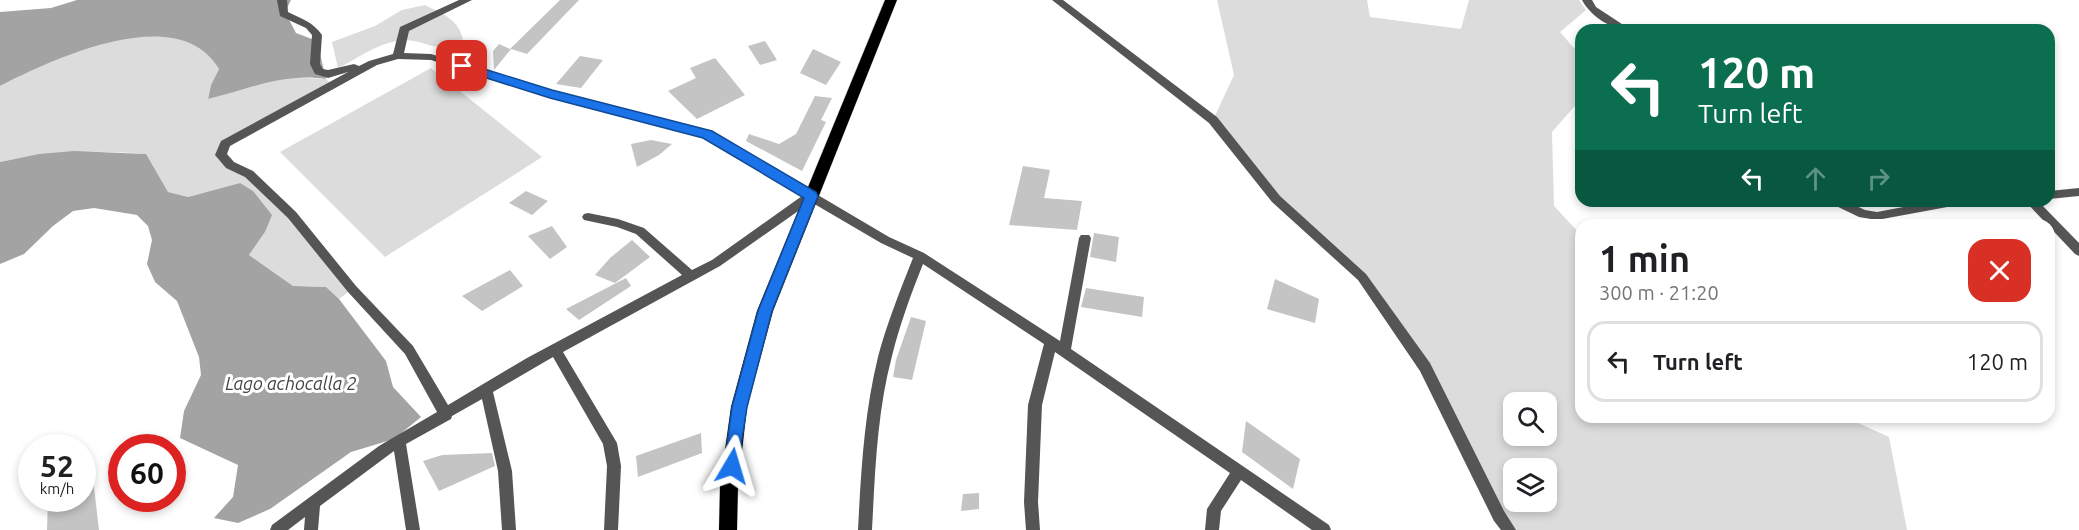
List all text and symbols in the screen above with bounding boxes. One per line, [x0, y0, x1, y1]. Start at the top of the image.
pin [436, 40, 487, 91]
icon: left [1599, 48, 1677, 126]
icon: arrive [445, 49, 478, 82]
text: 120 m [1698, 49, 1815, 96]
text: Turn left [1698, 98, 1802, 128]
icon: left [1736, 162, 1769, 195]
icon: ahead [1799, 162, 1832, 195]
icon: right [1862, 162, 1895, 195]
text: 1 min [1599, 238, 1690, 279]
button: close [1968, 239, 2031, 302]
text: 300 m · 21:20 [1599, 281, 1719, 304]
icon: left [1602, 345, 1635, 378]
text: Turn left [1653, 349, 1743, 374]
text: 120 m [1967, 349, 2028, 374]
water label: Lago achocalla 2 [225, 373, 357, 393]
map controls [1503, 392, 1557, 512]
button: search [1503, 392, 1557, 446]
speed limit sign: 60 [108, 434, 186, 512]
position arrow [700, 434, 764, 498]
text: 52 [40, 449, 74, 483]
button: layers [1503, 458, 1557, 512]
text: km/h [40, 480, 74, 497]

